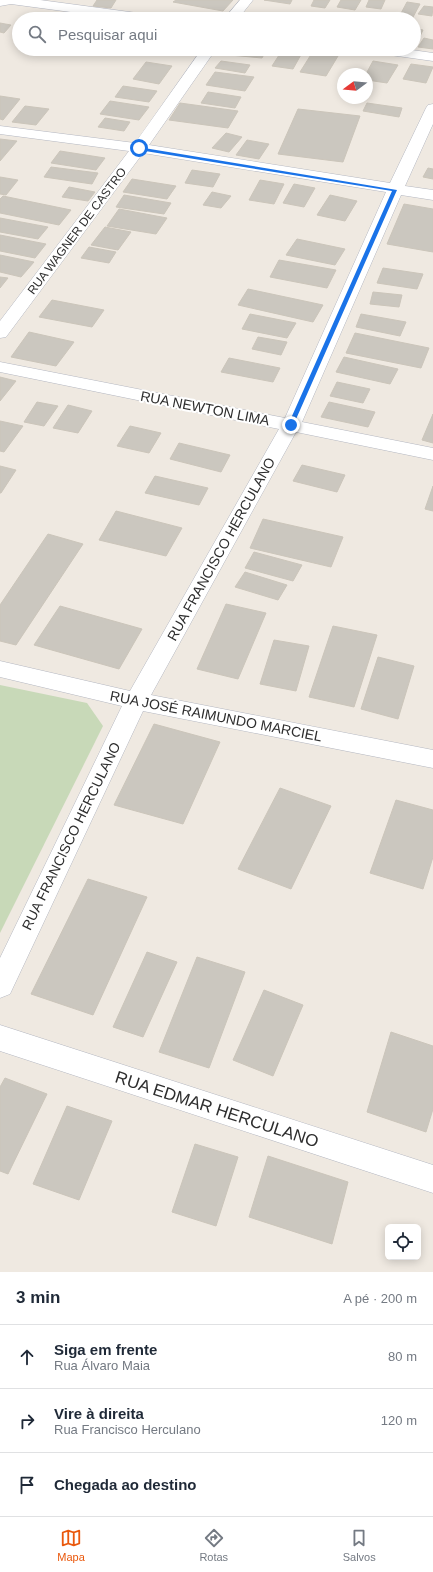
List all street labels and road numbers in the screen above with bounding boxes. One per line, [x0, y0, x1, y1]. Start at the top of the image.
street label: RUA WAGNER DE CASTRO [25, 165, 129, 297]
street label: RUA NEWTON LIMA [139, 388, 272, 428]
street label: RUA FRANCISCO HERCULANO [164, 455, 278, 643]
street label: RUA JOSÉ RAIMUNDO MARCIEL [109, 688, 323, 744]
street label: RUA FRANCISCO HERCULANO [18, 739, 124, 932]
street label: RUA EDMAR HERCULANO [113, 1068, 321, 1151]

